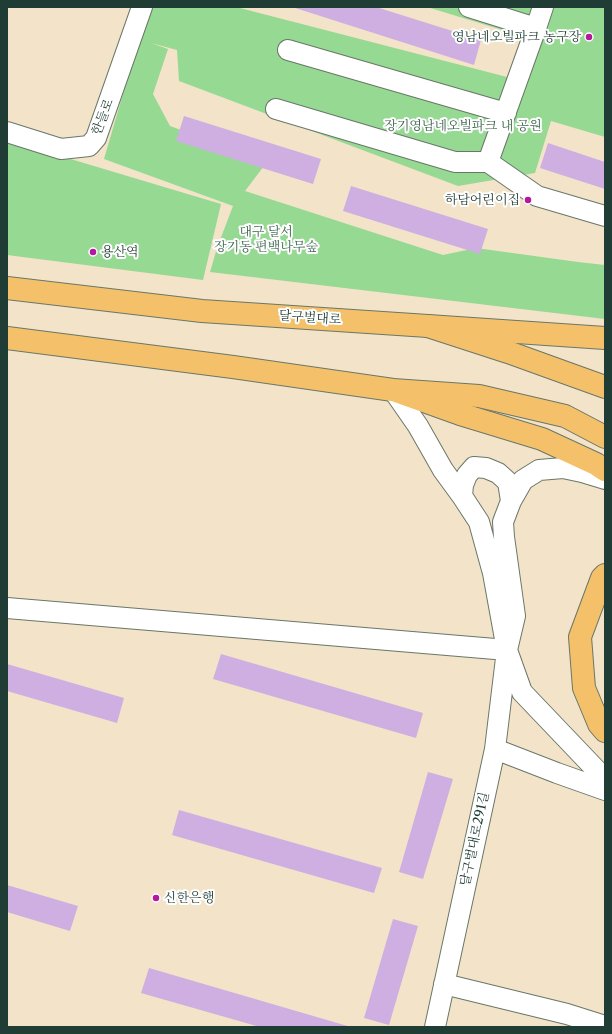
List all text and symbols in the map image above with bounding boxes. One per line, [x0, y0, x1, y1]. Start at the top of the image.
place label: 영남네오빌파크 농구장 [452, 29, 581, 45]
marker: 영남네오빌파크 농구장 [584, 32, 594, 42]
street label: 한들로 [89, 97, 117, 137]
park label: 장기영남네오빌파크 내 공원 [384, 118, 542, 134]
place label: 하담어린이집 [445, 192, 520, 208]
marker: 하담어린이집 [523, 195, 533, 205]
park label: 대구 달서 장기동 편백나무숲 [214, 224, 318, 255]
place label: 용산역 [101, 244, 139, 260]
marker: 용산역 [88, 247, 98, 257]
street label: 달구벌대로 [278, 308, 342, 328]
street label: 달구벌대로291길 [457, 790, 493, 888]
place label: 신한은행 [164, 890, 214, 906]
marker: 신한은행 [151, 893, 161, 903]

